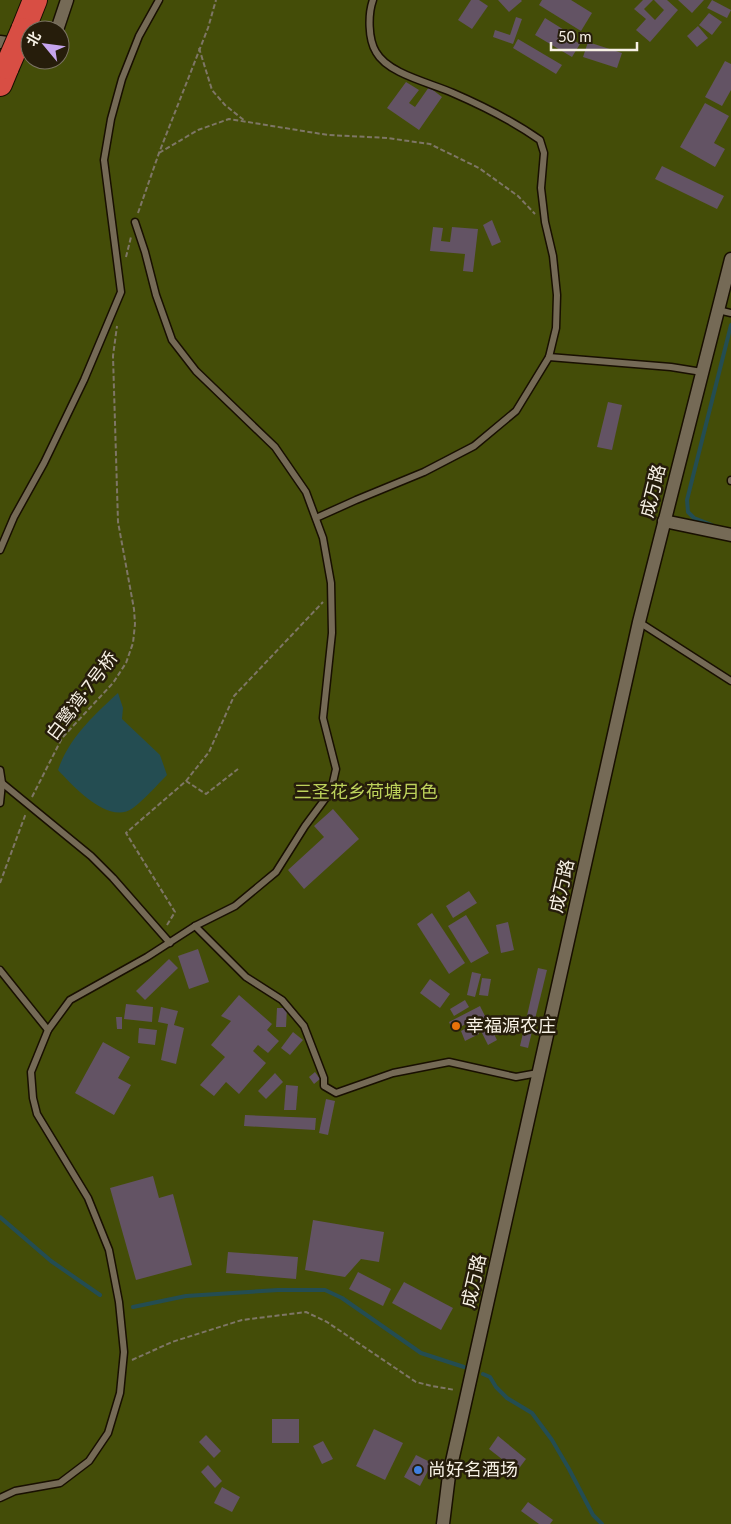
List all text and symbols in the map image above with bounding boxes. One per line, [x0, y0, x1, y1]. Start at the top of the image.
north arrow [20, 20, 70, 70]
scale bar [551, 20, 637, 52]
text: 50 m [558, 27, 592, 45]
text: 北 [22, 28, 44, 49]
street label: 成万路 [635, 462, 669, 520]
street label: 白鹭湾·7号桥 [41, 647, 122, 744]
park label: 三圣花乡荷塘月色 [294, 780, 438, 802]
street label: 成万路 [544, 857, 578, 915]
place label: 幸福源农庄 [466, 1014, 556, 1036]
marker: 幸福源农庄 [450, 1020, 462, 1032]
street label: 成万路 [456, 1252, 490, 1310]
place label: 尚好名酒场 [428, 1458, 518, 1480]
marker: 尚好名酒场 [412, 1464, 424, 1476]

